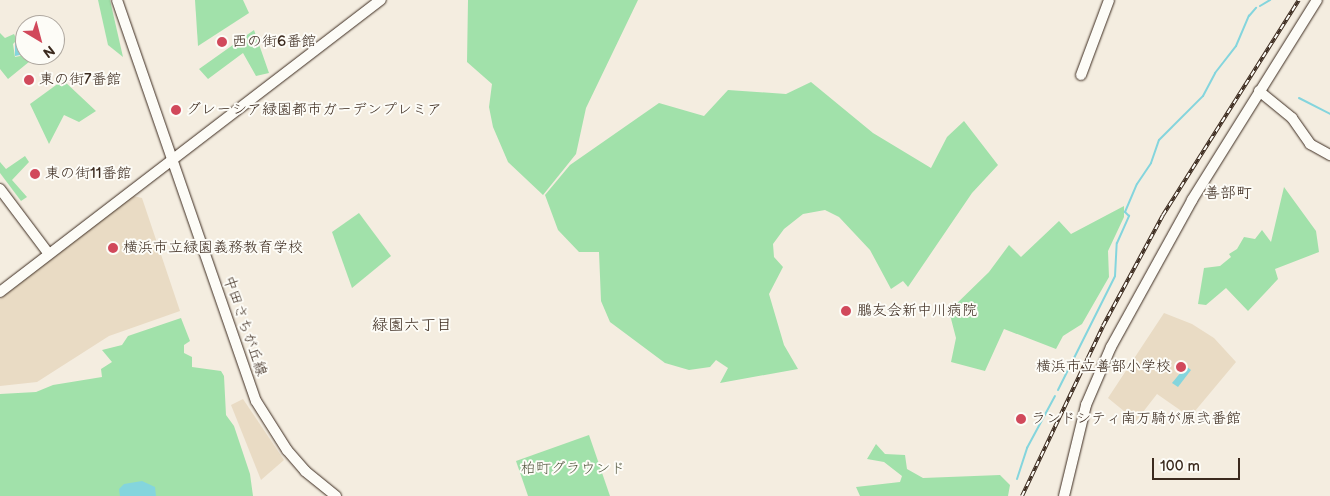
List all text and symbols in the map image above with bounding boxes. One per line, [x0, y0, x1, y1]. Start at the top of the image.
north arrow [15, 15, 65, 65]
place label: 西の街6番館 [232, 33, 316, 51]
marker: 西の街6番館 [216, 36, 228, 48]
text: N [39, 42, 58, 62]
place label: 東の街7番館 [39, 71, 121, 89]
marker: 東の街7番館 [23, 74, 35, 86]
place label: グレーシア緑園都市ガーデンプレミア [186, 101, 442, 119]
marker: グレーシア緑園都市ガーデンプレミア [170, 104, 182, 116]
place label: 東の街11番館 [45, 165, 132, 183]
marker: 東の街11番館 [29, 168, 41, 180]
district label: 善部町 [1204, 184, 1252, 204]
place label: 横浜市立緑園義務教育学校 [123, 239, 303, 257]
marker: 横浜市立緑園義務教育学校 [107, 242, 119, 254]
street label: 中田さちが丘線 [219, 273, 271, 379]
place label: 鵬友会新中川病院 [857, 302, 977, 320]
marker: 鵬友会新中川病院 [839, 304, 853, 318]
district label: 緑園六丁目 [372, 316, 452, 336]
place label: 横浜市立善部小学校 [1036, 358, 1171, 376]
marker: 横浜市立善部小学校 [1175, 361, 1187, 373]
place label: ランドシティ南万騎が原弐番館 [1031, 410, 1241, 428]
marker: ランドシティ南万騎が原弐番館 [1015, 413, 1027, 425]
scale bar [1155, 448, 1242, 480]
text: 100 m [1160, 457, 1200, 476]
park label: 柏町グラウンド [521, 460, 625, 478]

